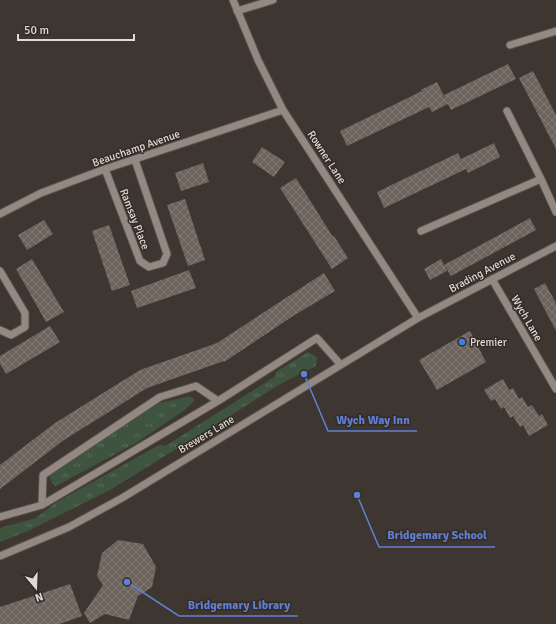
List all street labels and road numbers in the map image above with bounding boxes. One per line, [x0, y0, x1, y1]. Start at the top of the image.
street label: Beauchamp Avenue [91, 127, 182, 170]
street label: Rowner Lane [305, 128, 349, 186]
street label: Ramsay Place [117, 187, 152, 252]
street label: Brading Avenue [447, 249, 518, 295]
street label: Wych Lane [508, 293, 545, 343]
street label: Brewers Lane [176, 413, 237, 456]

